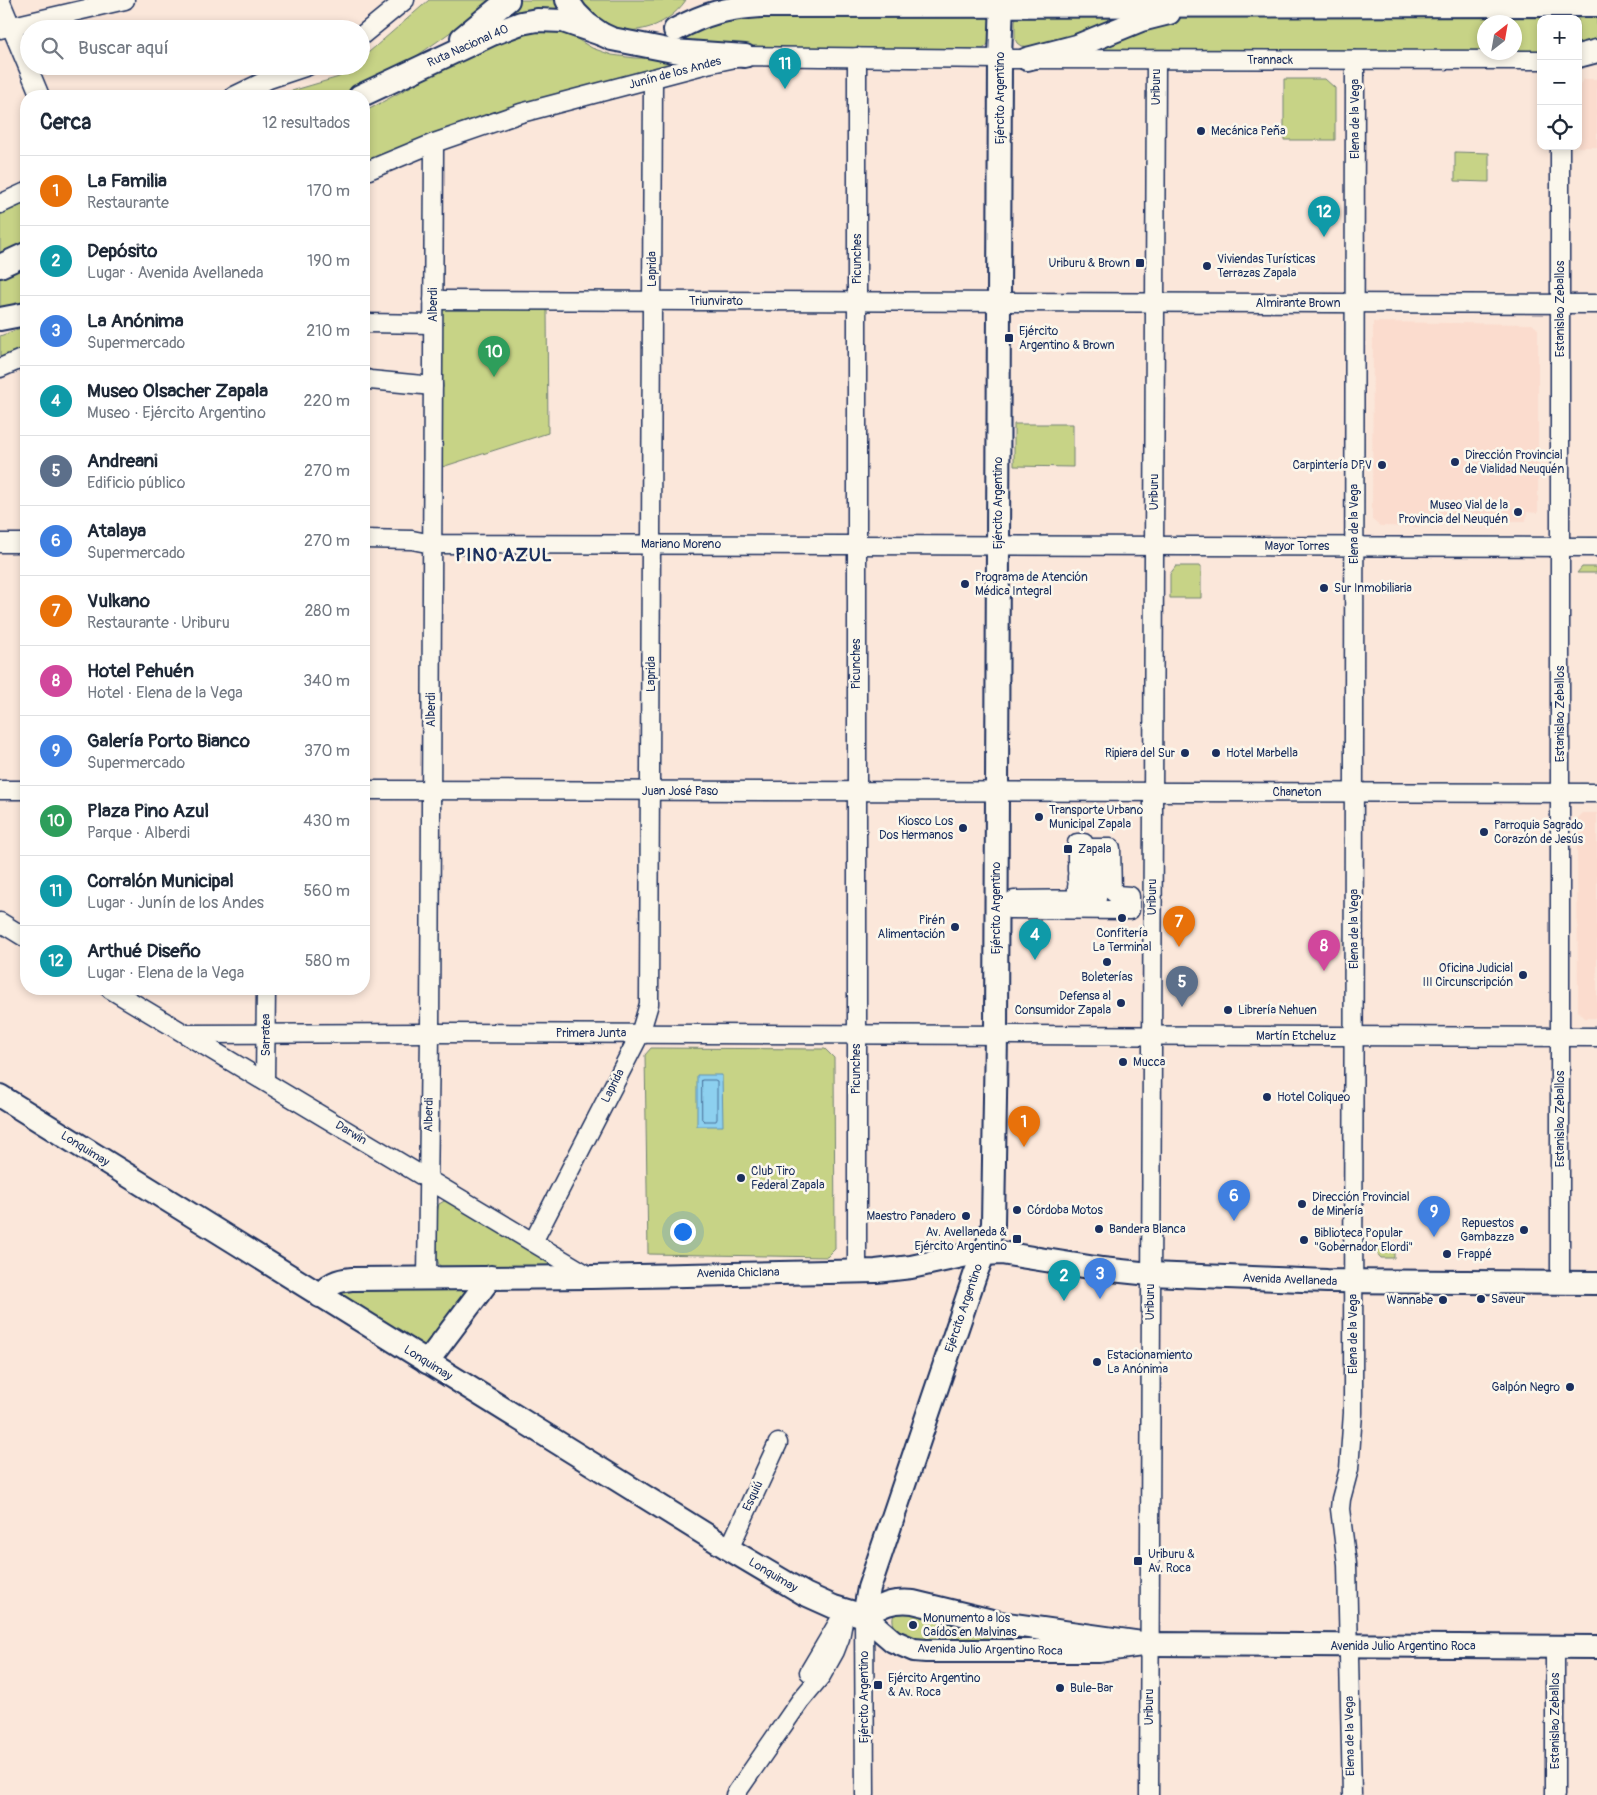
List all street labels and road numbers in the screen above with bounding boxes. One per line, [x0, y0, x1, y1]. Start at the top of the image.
street label: Ruta Nacional 40 [425, 21, 511, 71]
street label: Ejército Argentino [993, 51, 1008, 144]
street label: Junín de los Andes [627, 53, 723, 93]
street label: Trannack [1247, 53, 1293, 68]
street label: Uriburu [1149, 69, 1164, 105]
street label: Elena de la Vega [1348, 79, 1363, 159]
street label: Picunches [850, 233, 865, 284]
street label: Laprida [645, 251, 660, 287]
street label: Estanislao Zeballos [1553, 260, 1568, 357]
street label: Alberdi [426, 288, 441, 322]
street label: Triunvirato [689, 294, 743, 309]
street label: Almirante Brown [1255, 296, 1341, 311]
street label: Ejército Argentino [991, 456, 1006, 549]
street label: Uriburu [1147, 474, 1162, 510]
street label: Elena de la Vega [1347, 484, 1362, 564]
street label: Mariano Moreno [641, 537, 722, 552]
street label: Mayor Torres [1265, 539, 1330, 554]
street label: Picunches [849, 638, 864, 689]
street label: Laprida [644, 656, 659, 692]
street label: Estanislao Zeballos [1553, 665, 1568, 762]
street label: Alberdi [424, 693, 439, 727]
street label: Juan José Paso [642, 784, 719, 799]
street label: Chaneton [1273, 785, 1322, 800]
street label: Ejército Argentino [989, 861, 1004, 954]
street label: Uriburu [1145, 879, 1160, 915]
street label: Elena de la Vega [1347, 889, 1362, 969]
street label: Sarratea [259, 1013, 274, 1056]
street label: Primera Junta [556, 1026, 627, 1041]
street label: Martín Etcheluz [1256, 1029, 1336, 1044]
street label: Picunches [849, 1043, 864, 1094]
street label: Laprida [598, 1066, 628, 1105]
street label: Estanislao Zeballos [1553, 1070, 1568, 1167]
street label: Alberdi [421, 1098, 437, 1132]
street label: Darwin [332, 1118, 370, 1148]
street label: Lonquimay [58, 1128, 112, 1170]
street label: Ejército Argentino [942, 1261, 986, 1354]
street label: Avenida Chiclana [696, 1265, 780, 1281]
street label: Avenida Avellaneda [1242, 1271, 1338, 1289]
street label: Uriburu [1143, 1284, 1158, 1320]
street label: Elena de la Vega [1346, 1294, 1361, 1374]
street label: Lonquimay [401, 1342, 455, 1384]
street label: Esquiú [740, 1479, 766, 1513]
street label: Lonquimay [746, 1554, 800, 1596]
street label: Avenida Julio Argentino Roca [1330, 1639, 1476, 1654]
street label: Avenida Julio Argentino Roca [917, 1641, 1063, 1659]
street label: Ejército Argentino [857, 1650, 872, 1743]
street label: Estanislao Zeballos [1548, 1672, 1563, 1769]
street label: Uriburu [1142, 1689, 1157, 1725]
street label: Elena de la Vega [1342, 1695, 1358, 1776]

